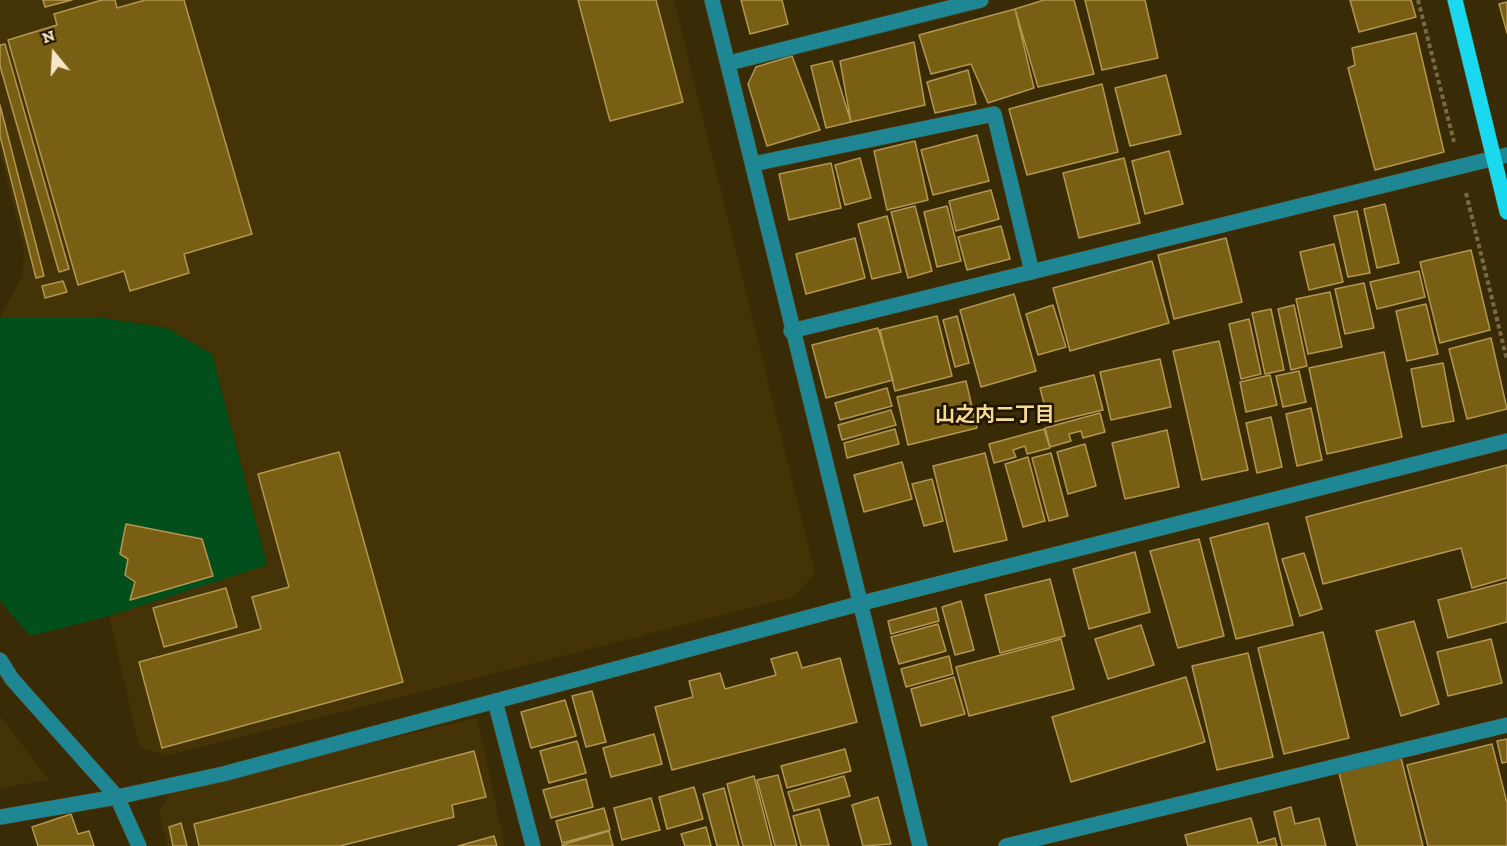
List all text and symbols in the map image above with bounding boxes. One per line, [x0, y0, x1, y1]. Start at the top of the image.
north arrow [24, 24, 84, 84]
text: N [40, 25, 57, 47]
district label: 山之内二丁目 [935, 403, 1055, 427]

